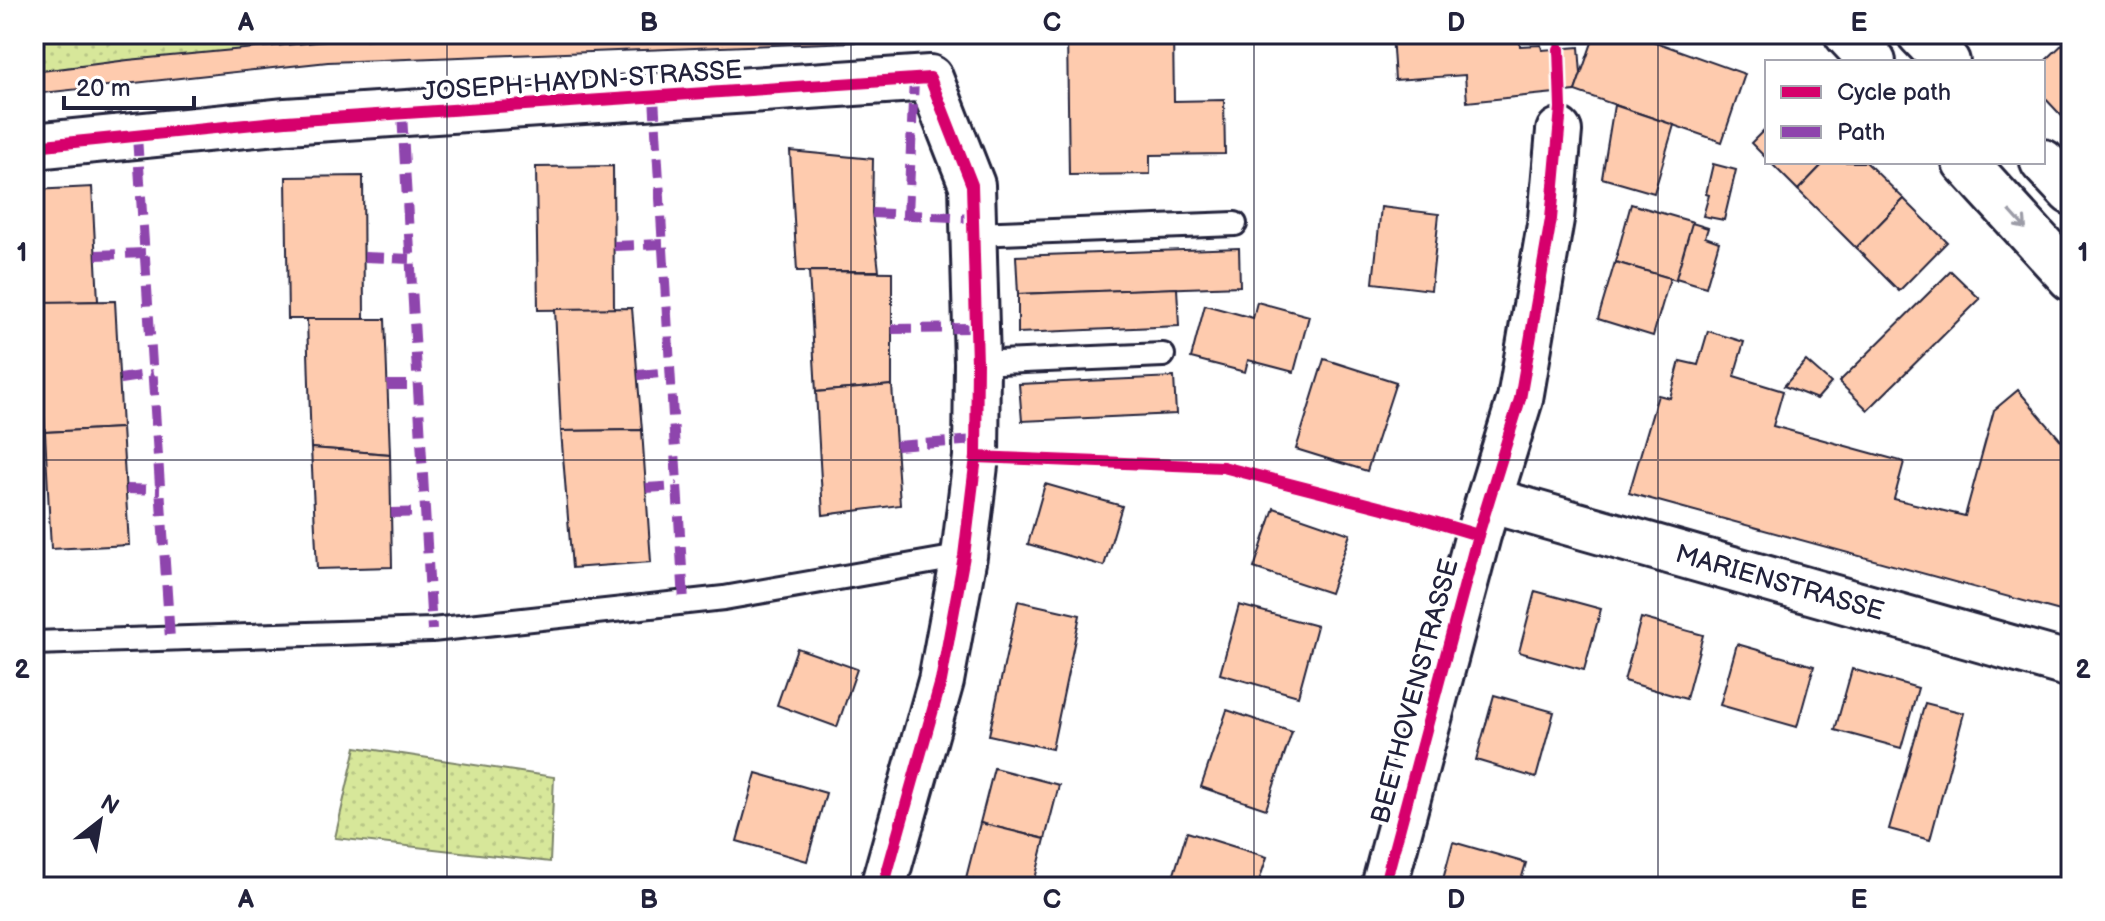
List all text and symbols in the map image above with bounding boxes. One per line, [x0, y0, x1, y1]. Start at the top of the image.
text: A [237, 8, 254, 39]
text: B [640, 8, 658, 39]
text: C [1043, 8, 1061, 39]
text: D [1447, 8, 1465, 39]
text: E [1851, 8, 1868, 39]
street label: JOSEPH-HAYDN-STRASSE [421, 55, 743, 108]
scale bar [64, 60, 194, 110]
legend [1765, 60, 2045, 164]
text: 20 m [76, 74, 131, 103]
text: Cycle path [1837, 78, 1951, 107]
text: Path [1837, 118, 1885, 147]
one-way arrow [2008, 209, 2026, 229]
text: 1 [17, 238, 27, 269]
text: 1 [2078, 238, 2088, 269]
street label: MARIENSTRASSE [1672, 539, 1887, 628]
street label: BEETHOVENSTRASSE [1365, 556, 1466, 827]
text: 2 [14, 655, 30, 686]
text: 2 [2075, 655, 2091, 686]
north arrow [60, 781, 140, 861]
text: N [95, 789, 124, 821]
text: A [237, 885, 254, 916]
text: B [640, 885, 658, 916]
text: C [1043, 885, 1061, 916]
text: D [1447, 885, 1465, 916]
text: E [1851, 885, 1868, 916]

